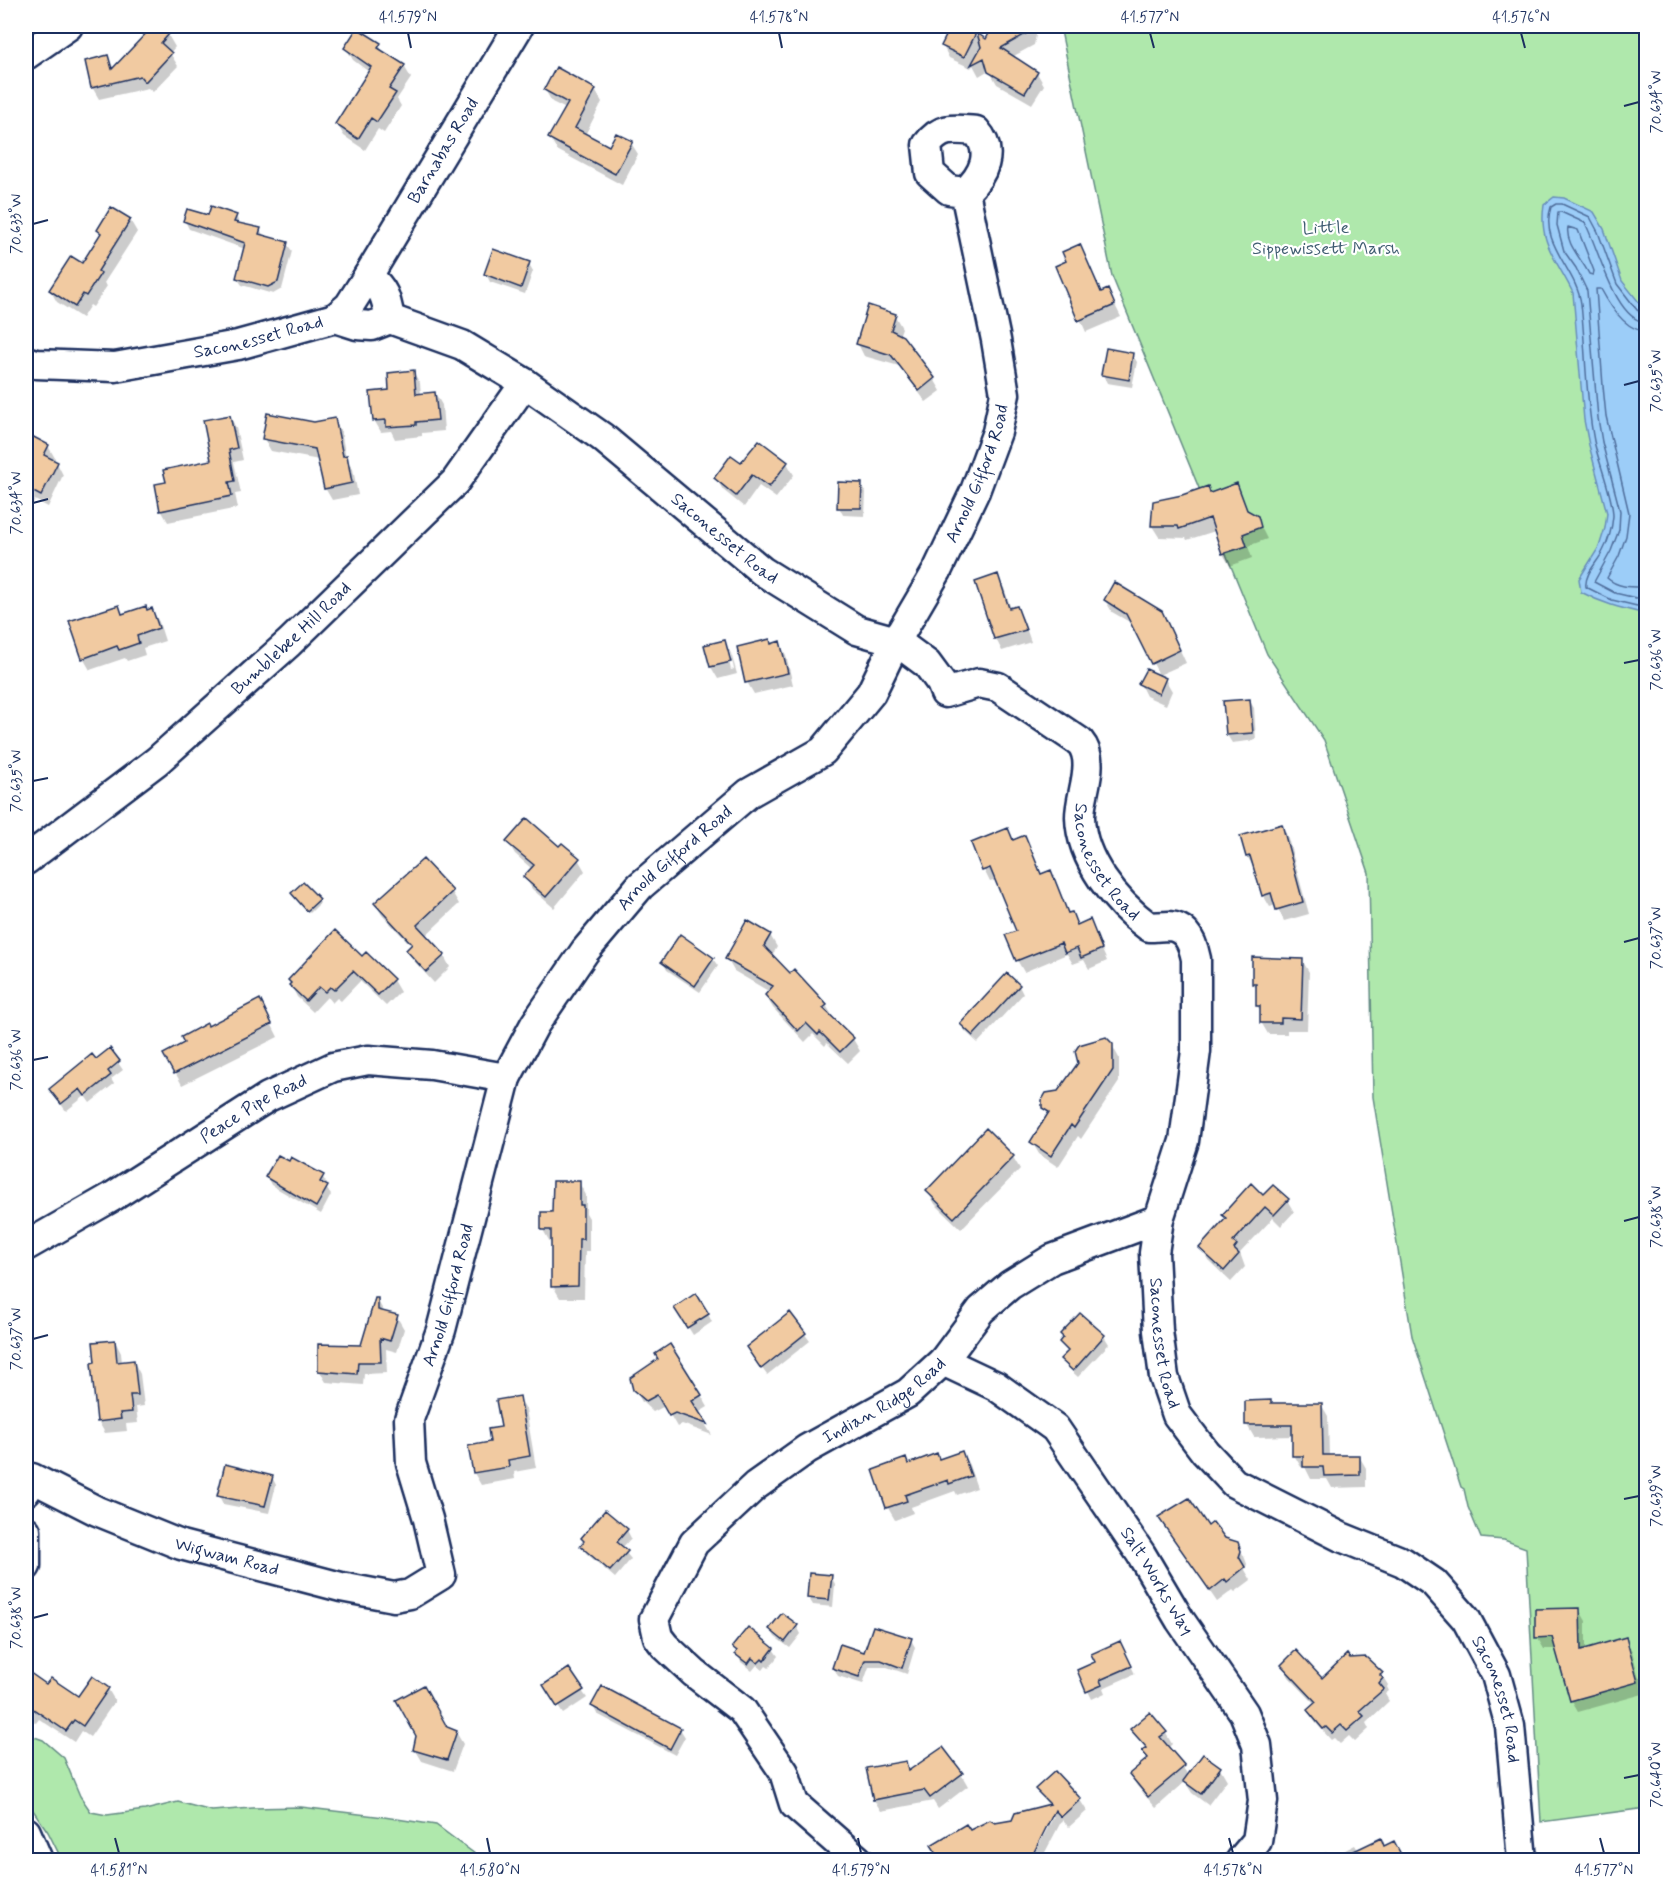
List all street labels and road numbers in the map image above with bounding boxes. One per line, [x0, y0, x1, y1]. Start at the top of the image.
street label: Barnabas Road [402, 93, 485, 208]
street label: Saconesset Road [192, 310, 326, 365]
street label: Arnold Gifford Road [940, 402, 1015, 547]
street label: Saconesset Road [666, 487, 783, 590]
street label: Bumblebee Hill Road [226, 577, 357, 701]
street label: Arnold Gifford Road [612, 800, 738, 916]
street label: Saconesset Road [1068, 802, 1145, 926]
street label: Peace Pipe Road [195, 1069, 311, 1149]
street label: Arnold Gifford Road [417, 1221, 480, 1370]
street label: Saconesset Road [1143, 1277, 1186, 1412]
street label: Indian Ridge Road [818, 1352, 951, 1450]
street label: Salt Works Way [1114, 1522, 1199, 1640]
street label: Wigwam Road [172, 1532, 281, 1582]
street label: Saconesset Road [1465, 1632, 1525, 1764]

